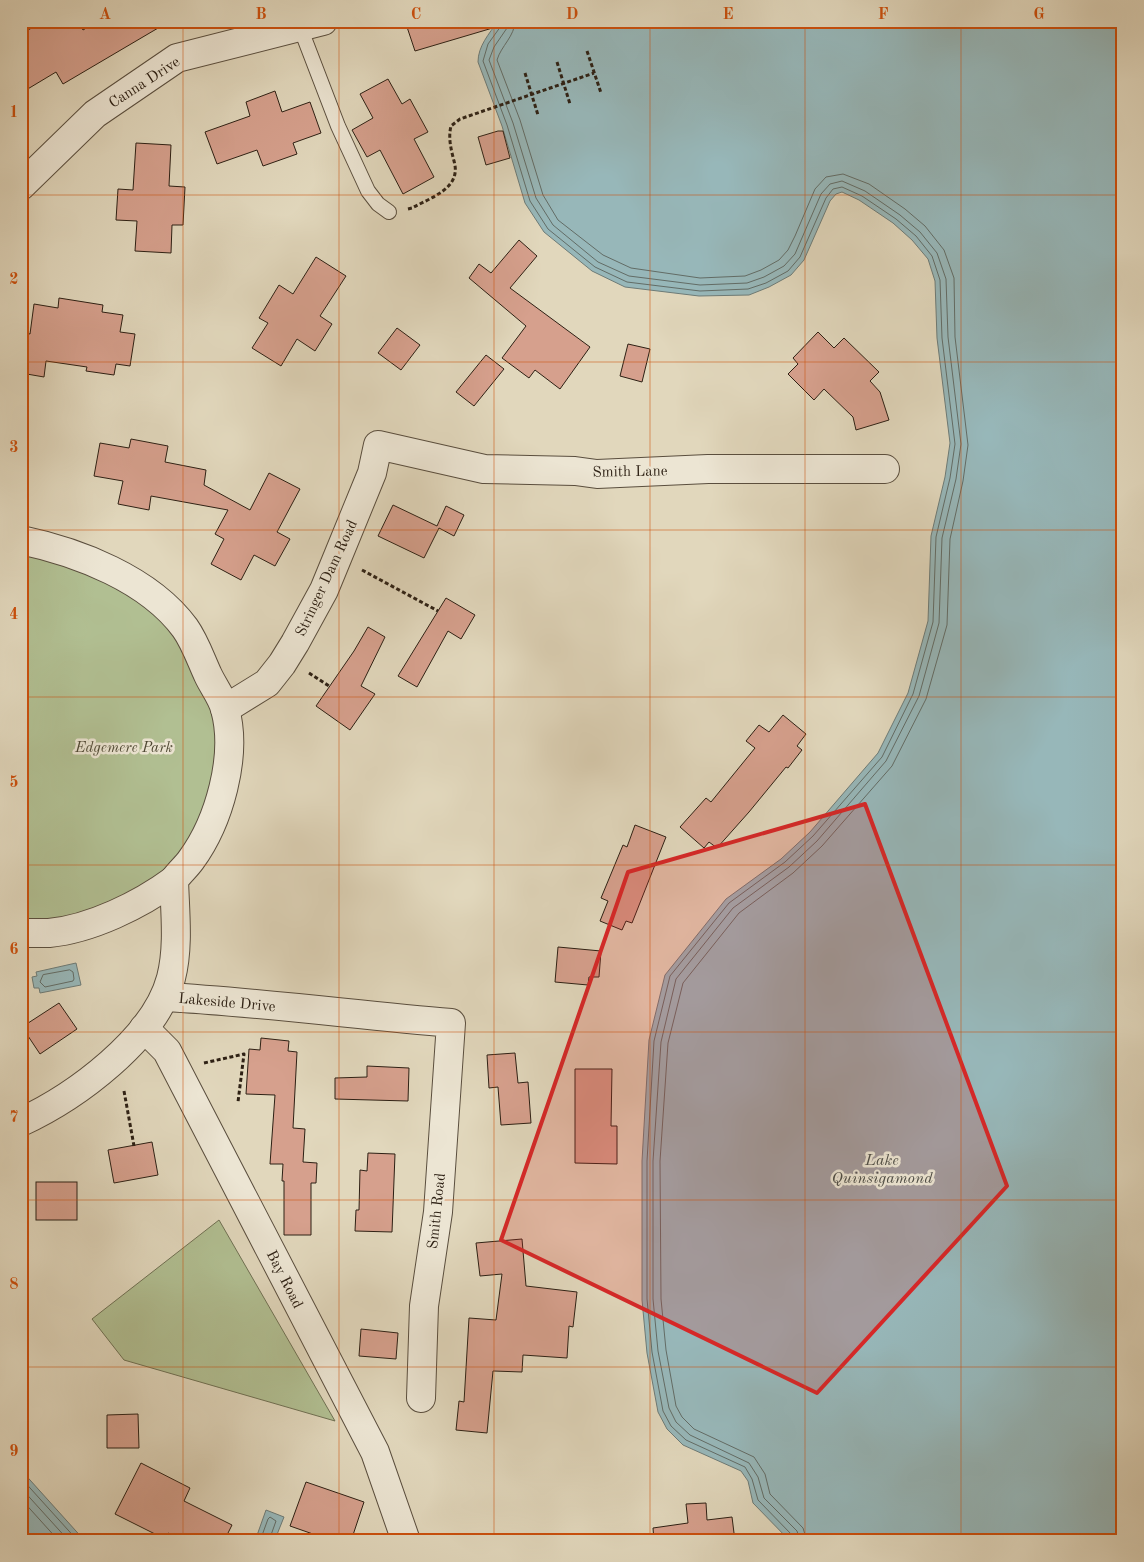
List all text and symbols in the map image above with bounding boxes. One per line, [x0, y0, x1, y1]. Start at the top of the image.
text: A [99, 7, 111, 23]
text: B [255, 7, 267, 23]
text: C [411, 7, 421, 23]
text: D [566, 7, 578, 23]
text: E [722, 7, 734, 23]
text: F [878, 7, 889, 23]
text: G [1033, 7, 1045, 23]
street label: Canna Drive [107, 55, 183, 112]
text: 1 [9, 105, 19, 121]
text: 2 [9, 272, 19, 288]
text: 3 [9, 440, 19, 456]
street label: Smith Lane [592, 464, 668, 481]
street label: Stringer Dam Road [294, 518, 361, 639]
text: 4 [9, 607, 19, 623]
park label: Edgemere Park [74, 741, 173, 756]
text: 5 [9, 775, 19, 791]
text: 6 [9, 942, 19, 958]
street label: Lakeside Drive [178, 992, 276, 1015]
text: 7 [9, 1110, 19, 1126]
water label: Lake Quinsigamond [831, 1153, 933, 1187]
street label: Smith Road [426, 1172, 449, 1250]
street label: Bay Road [263, 1248, 305, 1311]
text: 8 [9, 1277, 19, 1293]
text: 9 [9, 1444, 19, 1460]

